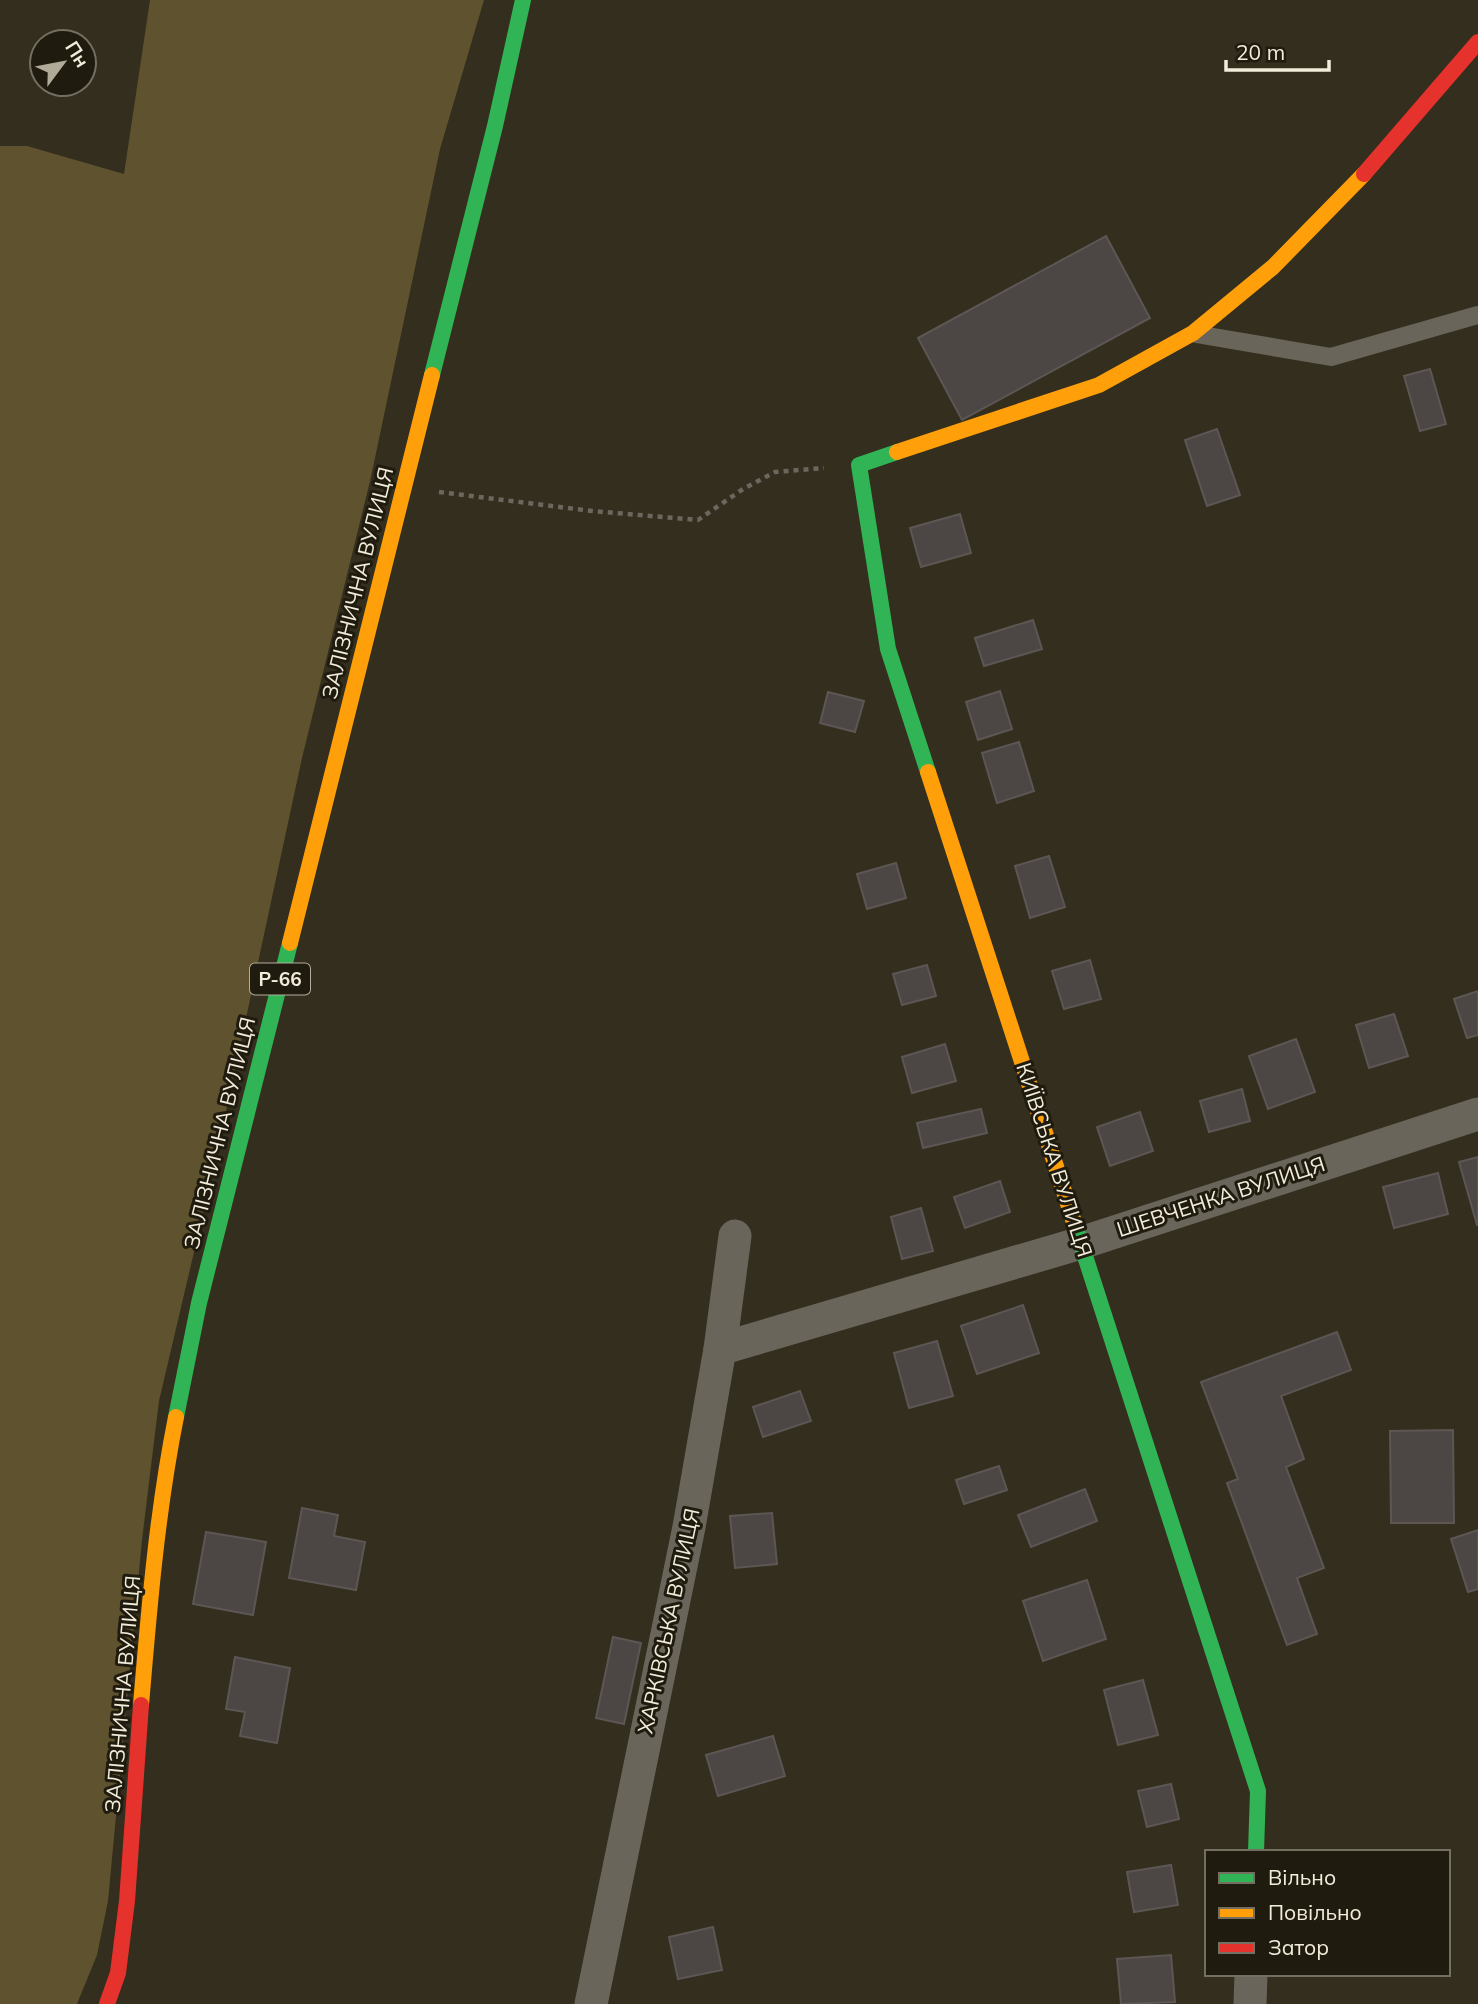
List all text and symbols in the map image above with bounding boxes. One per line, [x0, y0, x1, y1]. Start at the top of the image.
north arrow [28, 28, 98, 98]
scale bar [1226, 28, 1329, 72]
text: Пн [60, 36, 95, 72]
text: 20 m [1236, 39, 1285, 65]
street label: ЗАЛІЗНИЧНА ВУЛИЦЯ [316, 464, 398, 701]
road number: Р-66 [250, 964, 310, 995]
street label: ЗАЛІЗНИЧНА ВУЛИЦЯ [178, 1014, 260, 1251]
street label: КИЇВСЬКА ВУЛИЦЯ [1011, 1059, 1099, 1260]
street label: ШЕВЧЕНКА ВУЛИЦЯ [1113, 1150, 1328, 1242]
street label: ХАРКІВСЬКА ВУЛИЦЯ [631, 1506, 705, 1736]
street label: ЗАЛІЗНИЧНА ВУЛИЦЯ [99, 1574, 145, 1814]
legend [1205, 1850, 1450, 1976]
text: Вільно [1268, 1864, 1336, 1890]
text: Повільно [1268, 1899, 1362, 1925]
text: Затор [1268, 1934, 1329, 1960]

